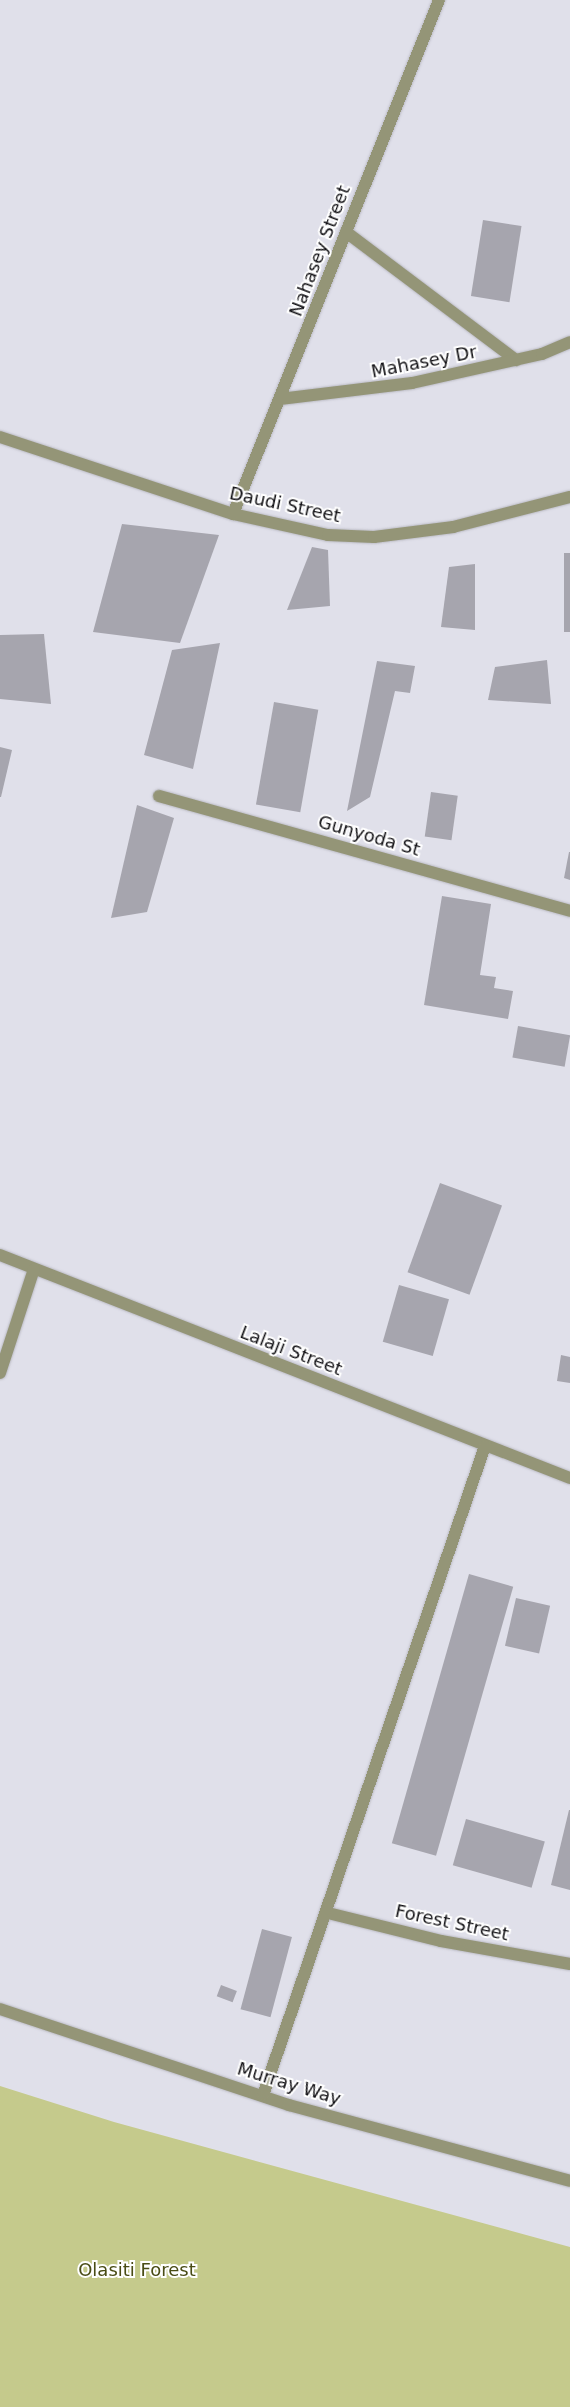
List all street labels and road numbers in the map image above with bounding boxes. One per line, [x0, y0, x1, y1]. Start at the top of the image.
street label: Nahasey Street [285, 183, 355, 319]
street label: Mahasey Dr [369, 341, 479, 383]
street label: Daudi Street [227, 483, 343, 527]
street label: Gunyoda St [316, 811, 422, 861]
street label: Lalaji Street [237, 1322, 345, 1380]
street label: Forest Street [393, 1900, 511, 1946]
street label: Murray Way [235, 2058, 343, 2110]

